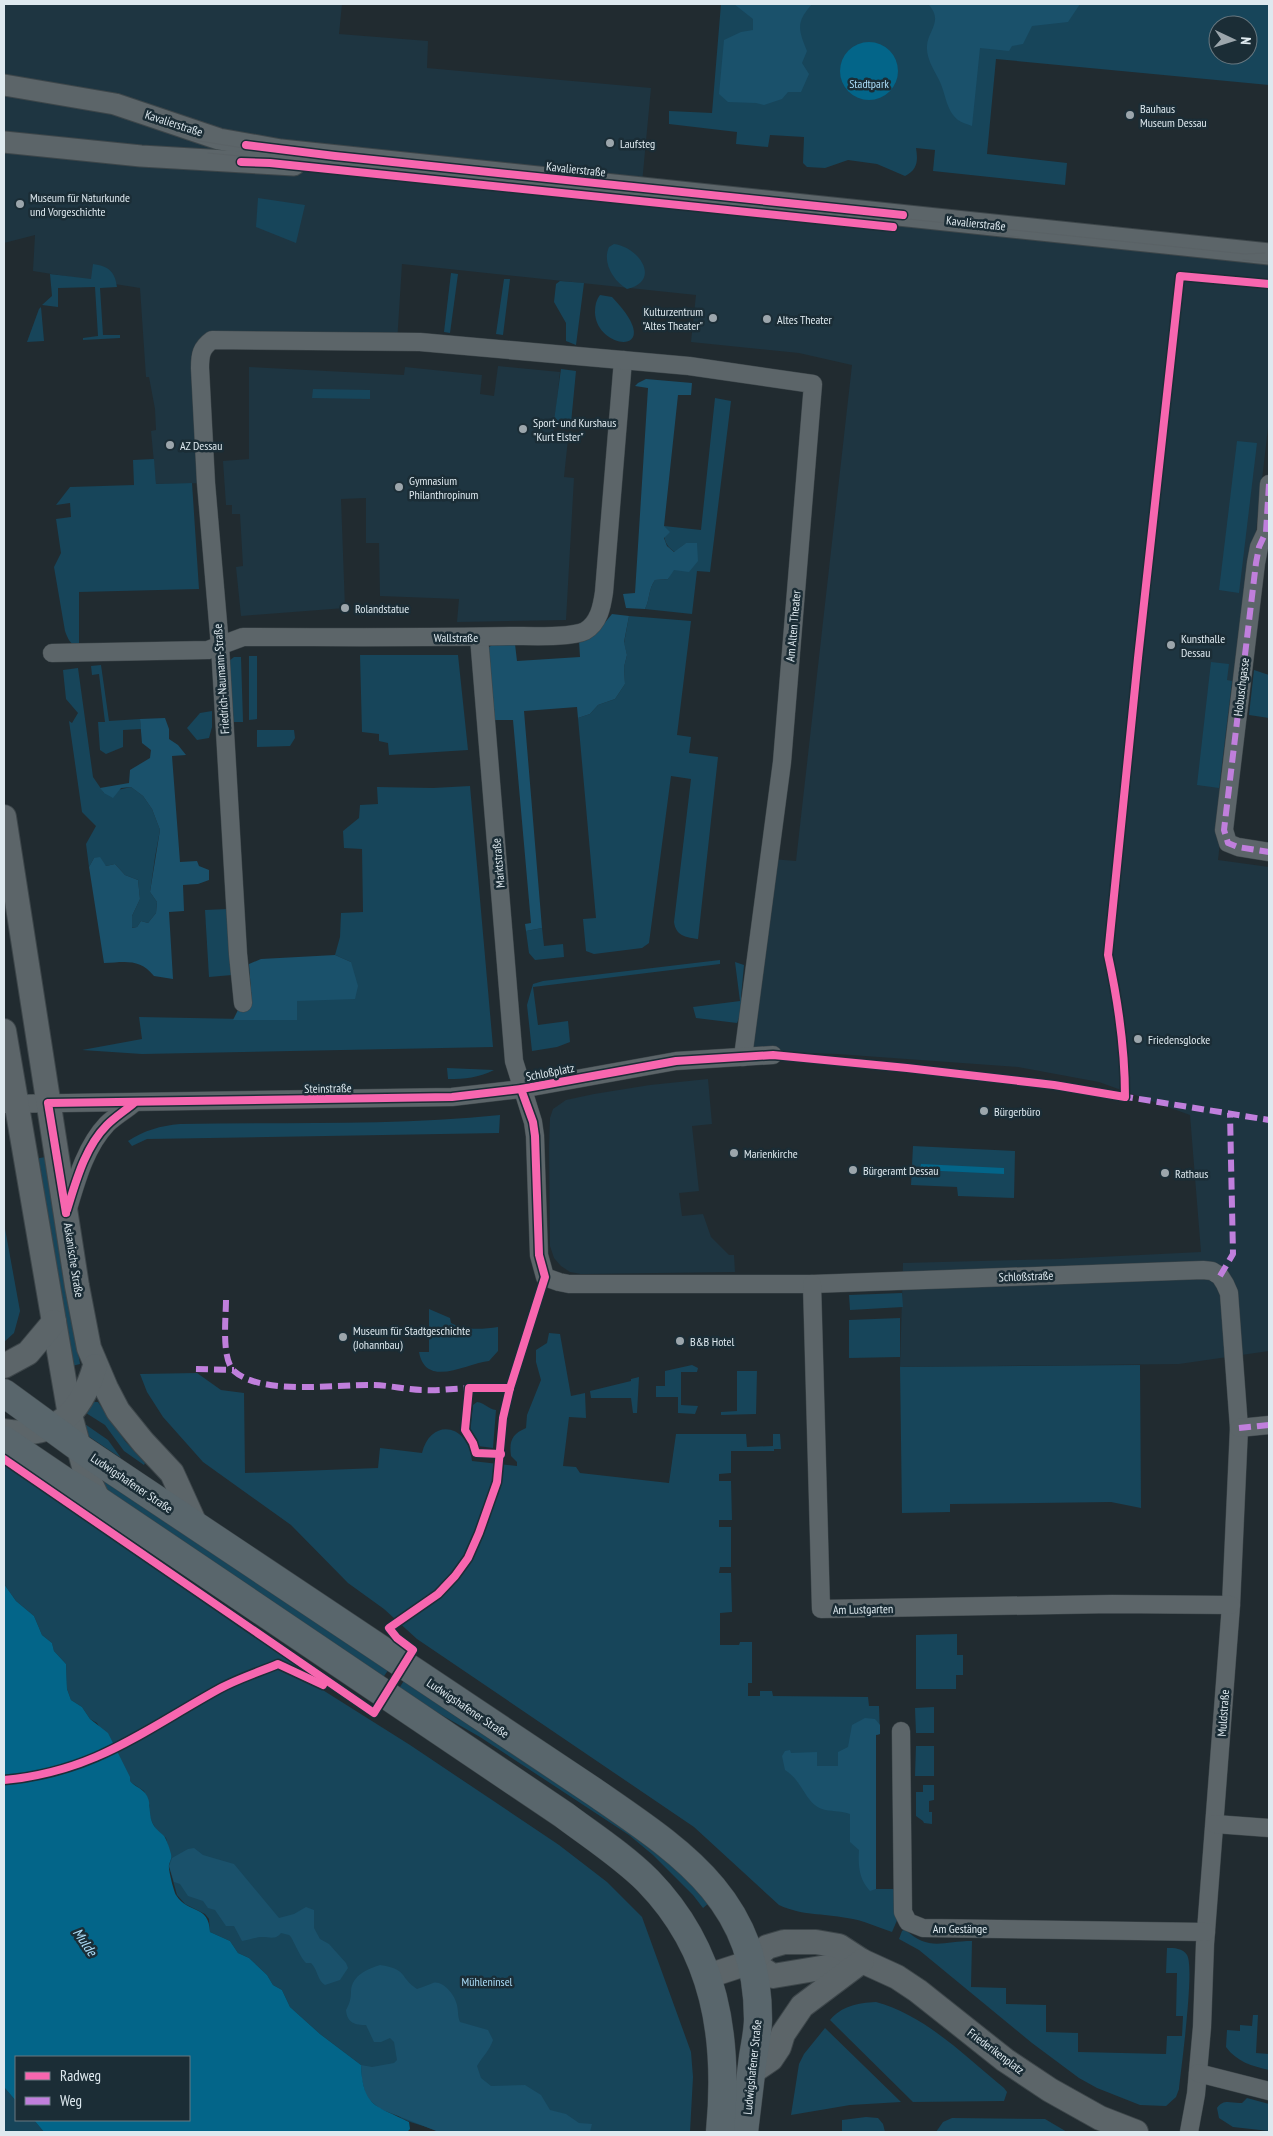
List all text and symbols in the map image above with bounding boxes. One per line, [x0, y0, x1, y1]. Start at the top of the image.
north arrow [1208, 15, 1258, 65]
text: N [1237, 37, 1255, 45]
park label: Stadtpark [849, 76, 889, 91]
place label: Bauhaus Museum Dessau [1140, 101, 1207, 130]
street label: Kavalierstraße [143, 107, 205, 139]
marker: Bauhaus Museum Dessau [1124, 109, 1136, 121]
place label: Laufsteg [620, 136, 655, 151]
marker: Laufsteg [604, 137, 616, 149]
street label: Kavalierstraße [545, 158, 607, 180]
place label: Museum für Naturkunde und Vorgeschichte [30, 190, 130, 219]
marker: Museum für Naturkunde und Vorgeschichte [14, 198, 26, 210]
street label: Kavalierstraße [945, 212, 1007, 234]
place label: Kulturzentrum "Altes Theater" [643, 304, 703, 333]
marker: Kulturzentrum "Altes Theater" [707, 312, 719, 324]
place label: Altes Theater [777, 312, 832, 327]
marker: Altes Theater [761, 313, 773, 325]
place label: Sport- und Kurshaus "Kurt Elster" [533, 415, 616, 444]
marker: Sport- und Kurshaus "Kurt Elster" [517, 423, 529, 435]
place label: AZ Dessau [180, 438, 222, 453]
marker: AZ Dessau [164, 439, 176, 451]
place label: Gymnasium Philanthropinum [409, 473, 479, 502]
marker: Gymnasium Philanthropinum [393, 481, 405, 493]
street label: Am Alten Theater [782, 589, 804, 662]
place label: Rolandstatue [355, 601, 409, 616]
marker: Rolandstatue [339, 602, 351, 614]
street label: Friedrich-Naumann-Straße [210, 623, 232, 735]
street label: Wallstraße [434, 630, 478, 645]
place label: Kunsthalle Dessau [1181, 631, 1225, 660]
marker: Kunsthalle Dessau [1165, 639, 1177, 651]
street label: Hobuschgasse [1230, 657, 1252, 717]
street label: Marktstraße [488, 837, 508, 889]
place label: Friedensglocke [1148, 1032, 1210, 1047]
marker: Friedensglocke [1132, 1033, 1144, 1045]
street label: Schloßplatz [525, 1060, 575, 1084]
street label: Steinstraße [304, 1080, 352, 1096]
place label: Bürgerbüro [994, 1104, 1040, 1119]
marker: Bürgerbüro [978, 1105, 990, 1117]
place label: Marienkirche [744, 1146, 798, 1161]
marker: Marienkirche [728, 1147, 740, 1159]
place label: Bürgeramt Dessau [863, 1163, 938, 1178]
marker: Bürgeramt Dessau [847, 1164, 859, 1176]
place label: Rathaus [1175, 1166, 1208, 1181]
marker: Rathaus [1159, 1167, 1171, 1179]
street label: Askanische Straße [61, 1222, 87, 1298]
street label: Schloßstraße [998, 1268, 1054, 1284]
place label: Museum für Stadtgeschichte (Johannbau) [353, 1323, 470, 1352]
marker: Museum für Stadtgeschichte (Johannbau) [337, 1331, 349, 1343]
place label: B&B Hotel [690, 1334, 734, 1349]
marker: B&B Hotel [674, 1335, 686, 1347]
street label: Ludwigshafener Straße [88, 1450, 176, 1516]
street label: Am Lustgarten [833, 1601, 893, 1617]
street label: Ludwigshafener Straße [424, 1675, 512, 1741]
street label: Muldstraße [1214, 1689, 1232, 1737]
street label: Am Gestänge [933, 1921, 987, 1936]
water label: Mulde [69, 1925, 102, 1960]
park label: Mühleninsel [462, 1974, 513, 1989]
street label: Ludwigshafener Straße [740, 2019, 764, 2115]
street label: Friederikenplatz [965, 2025, 1027, 2077]
legend [15, 2056, 190, 2121]
text: Radweg [60, 2066, 101, 2085]
text: Weg [60, 2091, 82, 2110]

